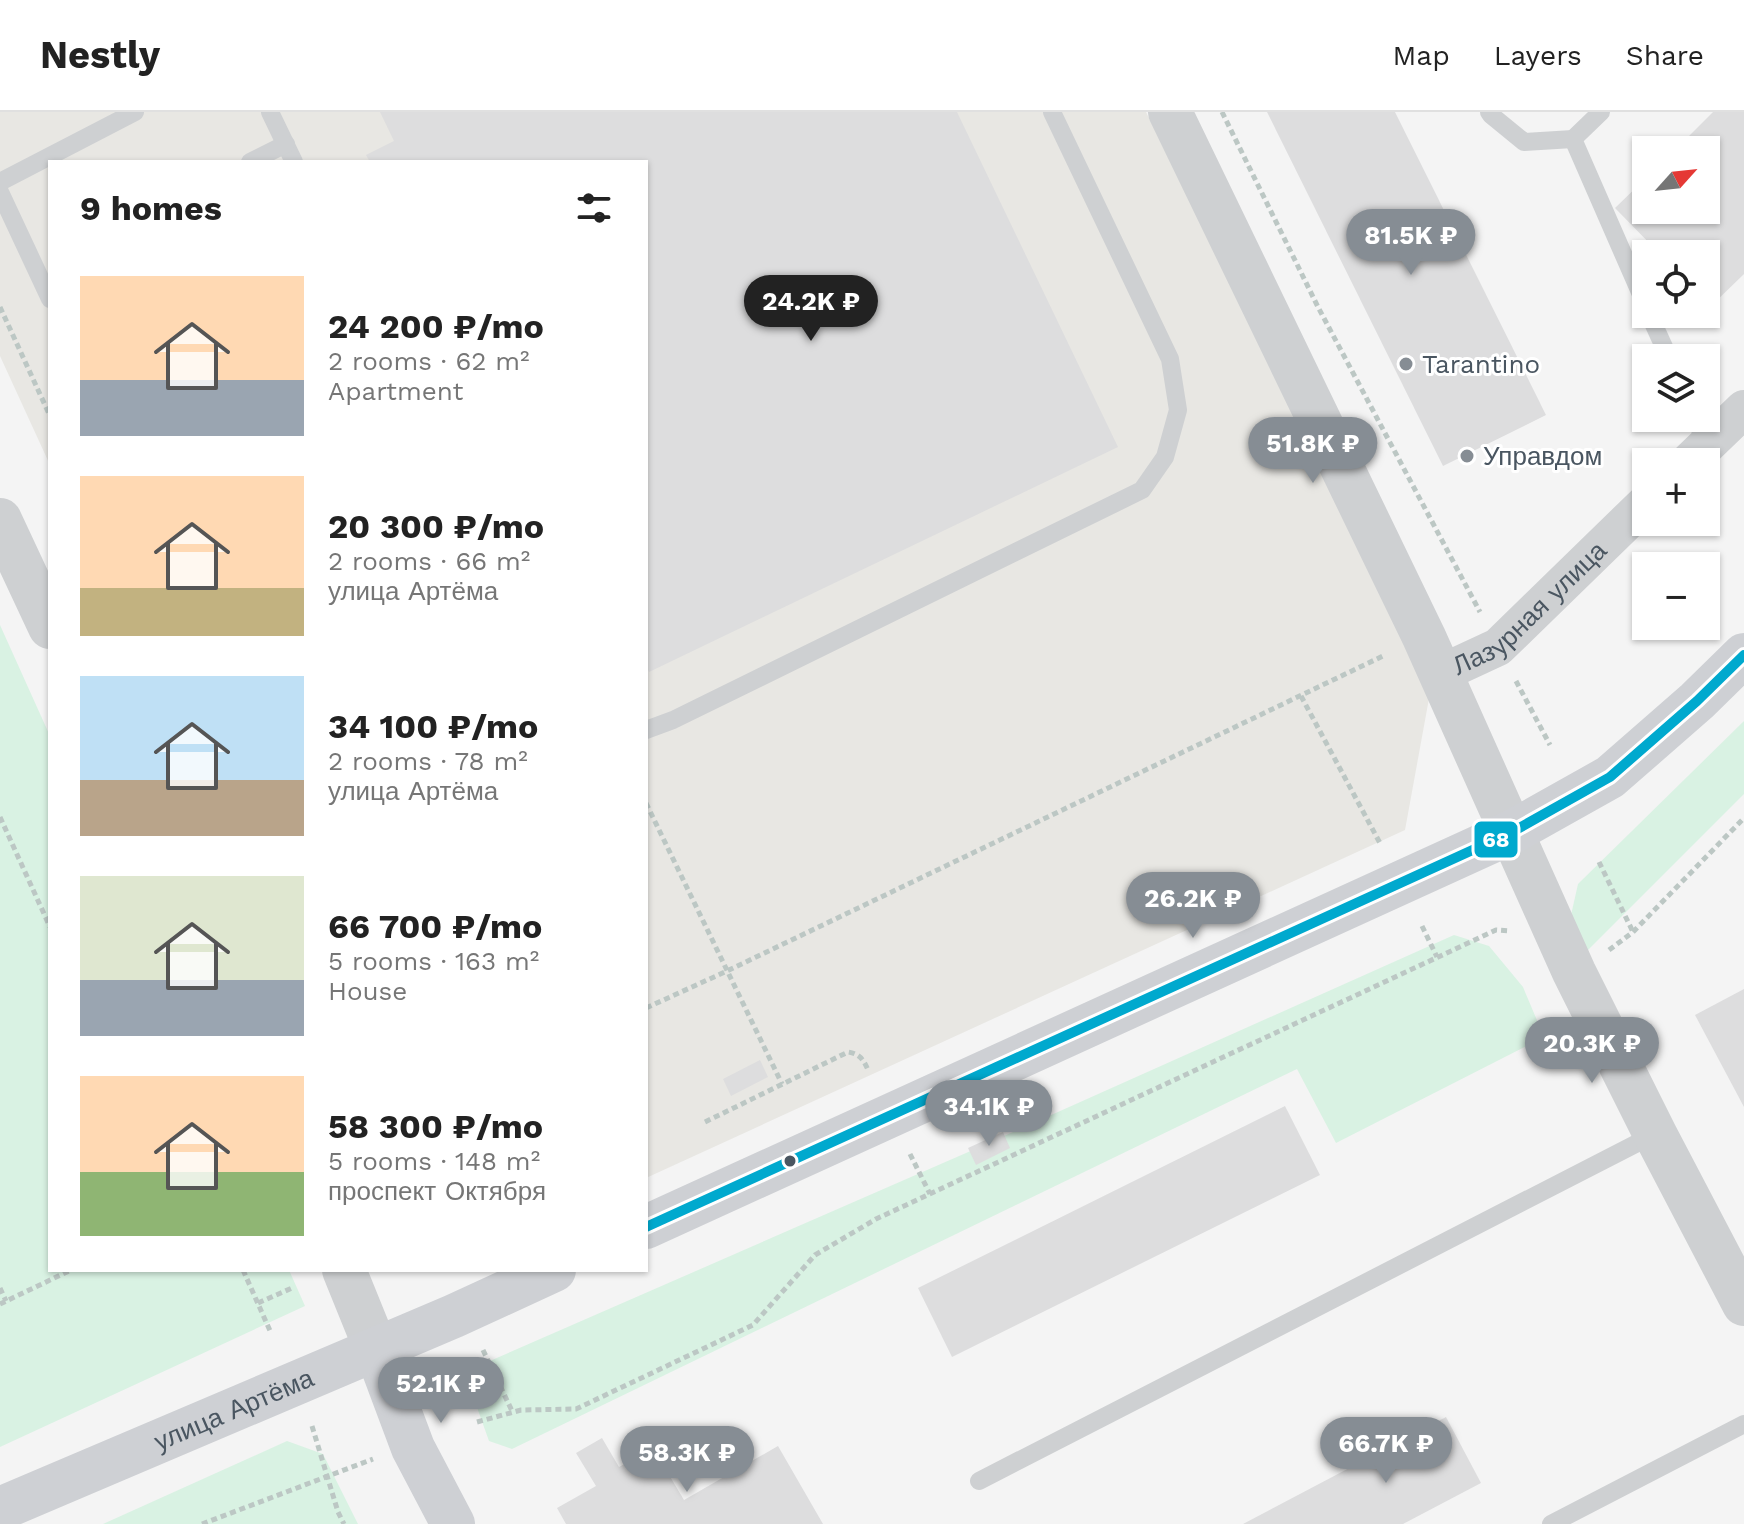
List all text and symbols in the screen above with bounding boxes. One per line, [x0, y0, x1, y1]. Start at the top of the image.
text: Nestly [40, 33, 160, 77]
text: Map [1393, 39, 1450, 72]
text: Layers [1494, 39, 1582, 72]
text: Share [1626, 39, 1704, 72]
north arrow [1632, 136, 1720, 224]
map controls [1632, 136, 1720, 640]
icon: filters [572, 186, 616, 230]
text: 9 homes [80, 188, 222, 228]
pin: 81.5K ₽ [1337, 209, 1485, 277]
text: 81.5K ₽ [1364, 220, 1458, 250]
button: locate [1632, 240, 1720, 328]
pin: 24.2K ₽ [737, 275, 885, 343]
text: 24.2K ₽ [762, 286, 860, 316]
text: 24 200 ₽/mo [328, 306, 544, 346]
icon: home [144, 308, 240, 404]
button: layers [1632, 344, 1720, 432]
text: 2 rooms · 62 m² [328, 346, 530, 376]
place label: Tarantino [1422, 349, 1540, 379]
marker: Tarantino [1397, 355, 1415, 373]
text: Apartment [328, 376, 464, 406]
pin: 51.8K ₽ [1239, 417, 1387, 485]
text: 51.8K ₽ [1266, 428, 1360, 458]
place label: Управдом [1483, 441, 1602, 471]
marker: Управдом [1458, 447, 1476, 465]
button: + [1632, 448, 1720, 536]
text: 20 300 ₽/mo [328, 506, 544, 546]
icon: home [144, 508, 240, 604]
street label: Лазурная улица [1448, 535, 1613, 681]
text: 2 rooms · 66 m² [328, 546, 530, 576]
button: − [1632, 552, 1720, 640]
text: улица Артёма [328, 576, 498, 606]
text: 34 100 ₽/mo [328, 706, 538, 746]
icon: home [144, 708, 240, 804]
text: 2 rooms · 78 m² [328, 746, 528, 776]
text: улица Артёма [328, 776, 498, 806]
line badge: 68 [1473, 820, 1519, 859]
text: 68 [1482, 827, 1510, 852]
pin: 26.2K ₽ [1119, 872, 1267, 940]
text: 26.2K ₽ [1144, 883, 1242, 913]
text: 66 700 ₽/mo [328, 906, 542, 946]
icon: home [144, 908, 240, 1004]
text: 5 rooms · 163 m² [328, 946, 539, 976]
text: House [328, 976, 407, 1006]
pin: 20.3K ₽ [1518, 1017, 1666, 1085]
text: 20.3K ₽ [1543, 1028, 1641, 1058]
pin: 34.1K ₽ [915, 1080, 1063, 1148]
text: 34.1K ₽ [943, 1091, 1035, 1121]
text: 58 300 ₽/mo [328, 1106, 543, 1146]
icon: home [144, 1108, 240, 1204]
text: 5 rooms · 148 m² [328, 1146, 540, 1176]
unlabelled marker [782, 1153, 798, 1169]
text: проспект Октября [328, 1176, 546, 1206]
pin: 52.1K ₽ [367, 1357, 515, 1425]
street label: улица Артёма [149, 1362, 319, 1457]
text: 52.1K ₽ [396, 1368, 486, 1398]
pin: 66.7K ₽ [1312, 1417, 1460, 1485]
pin: 58.3K ₽ [613, 1426, 761, 1494]
text: 66.7K ₽ [1338, 1428, 1434, 1458]
text: 58.3K ₽ [638, 1437, 736, 1467]

